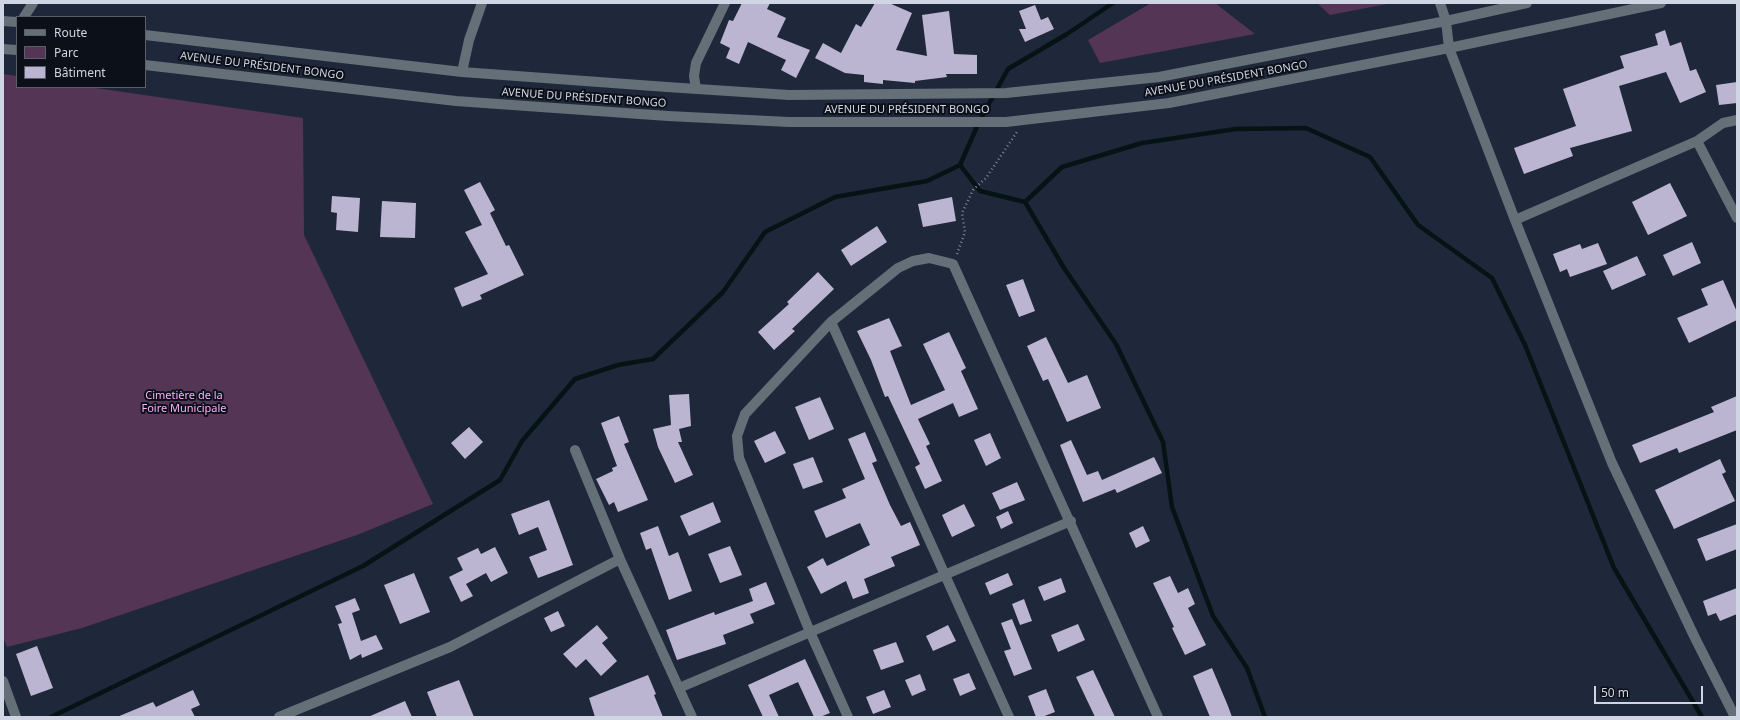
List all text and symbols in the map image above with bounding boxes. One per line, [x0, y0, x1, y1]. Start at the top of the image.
legend [16, 16, 146, 88]
text: Route [54, 24, 87, 41]
text: Parc [54, 44, 78, 61]
street label: AVENUE DU PRÉSIDENT BONGO [179, 49, 345, 83]
street label: AVENUE DU PRÉSIDENT BONGO [1144, 58, 1308, 100]
text: Bâtiment [54, 64, 106, 81]
street label: AVENUE DU PRÉSIDENT BONGO [501, 86, 667, 110]
street label: AVENUE DU PRÉSIDENT BONGO [824, 103, 990, 117]
park label: Cimetière de la Foire Municipale [141, 389, 227, 415]
scale bar [1596, 678, 1705, 704]
text: 50 m [1601, 684, 1629, 701]

